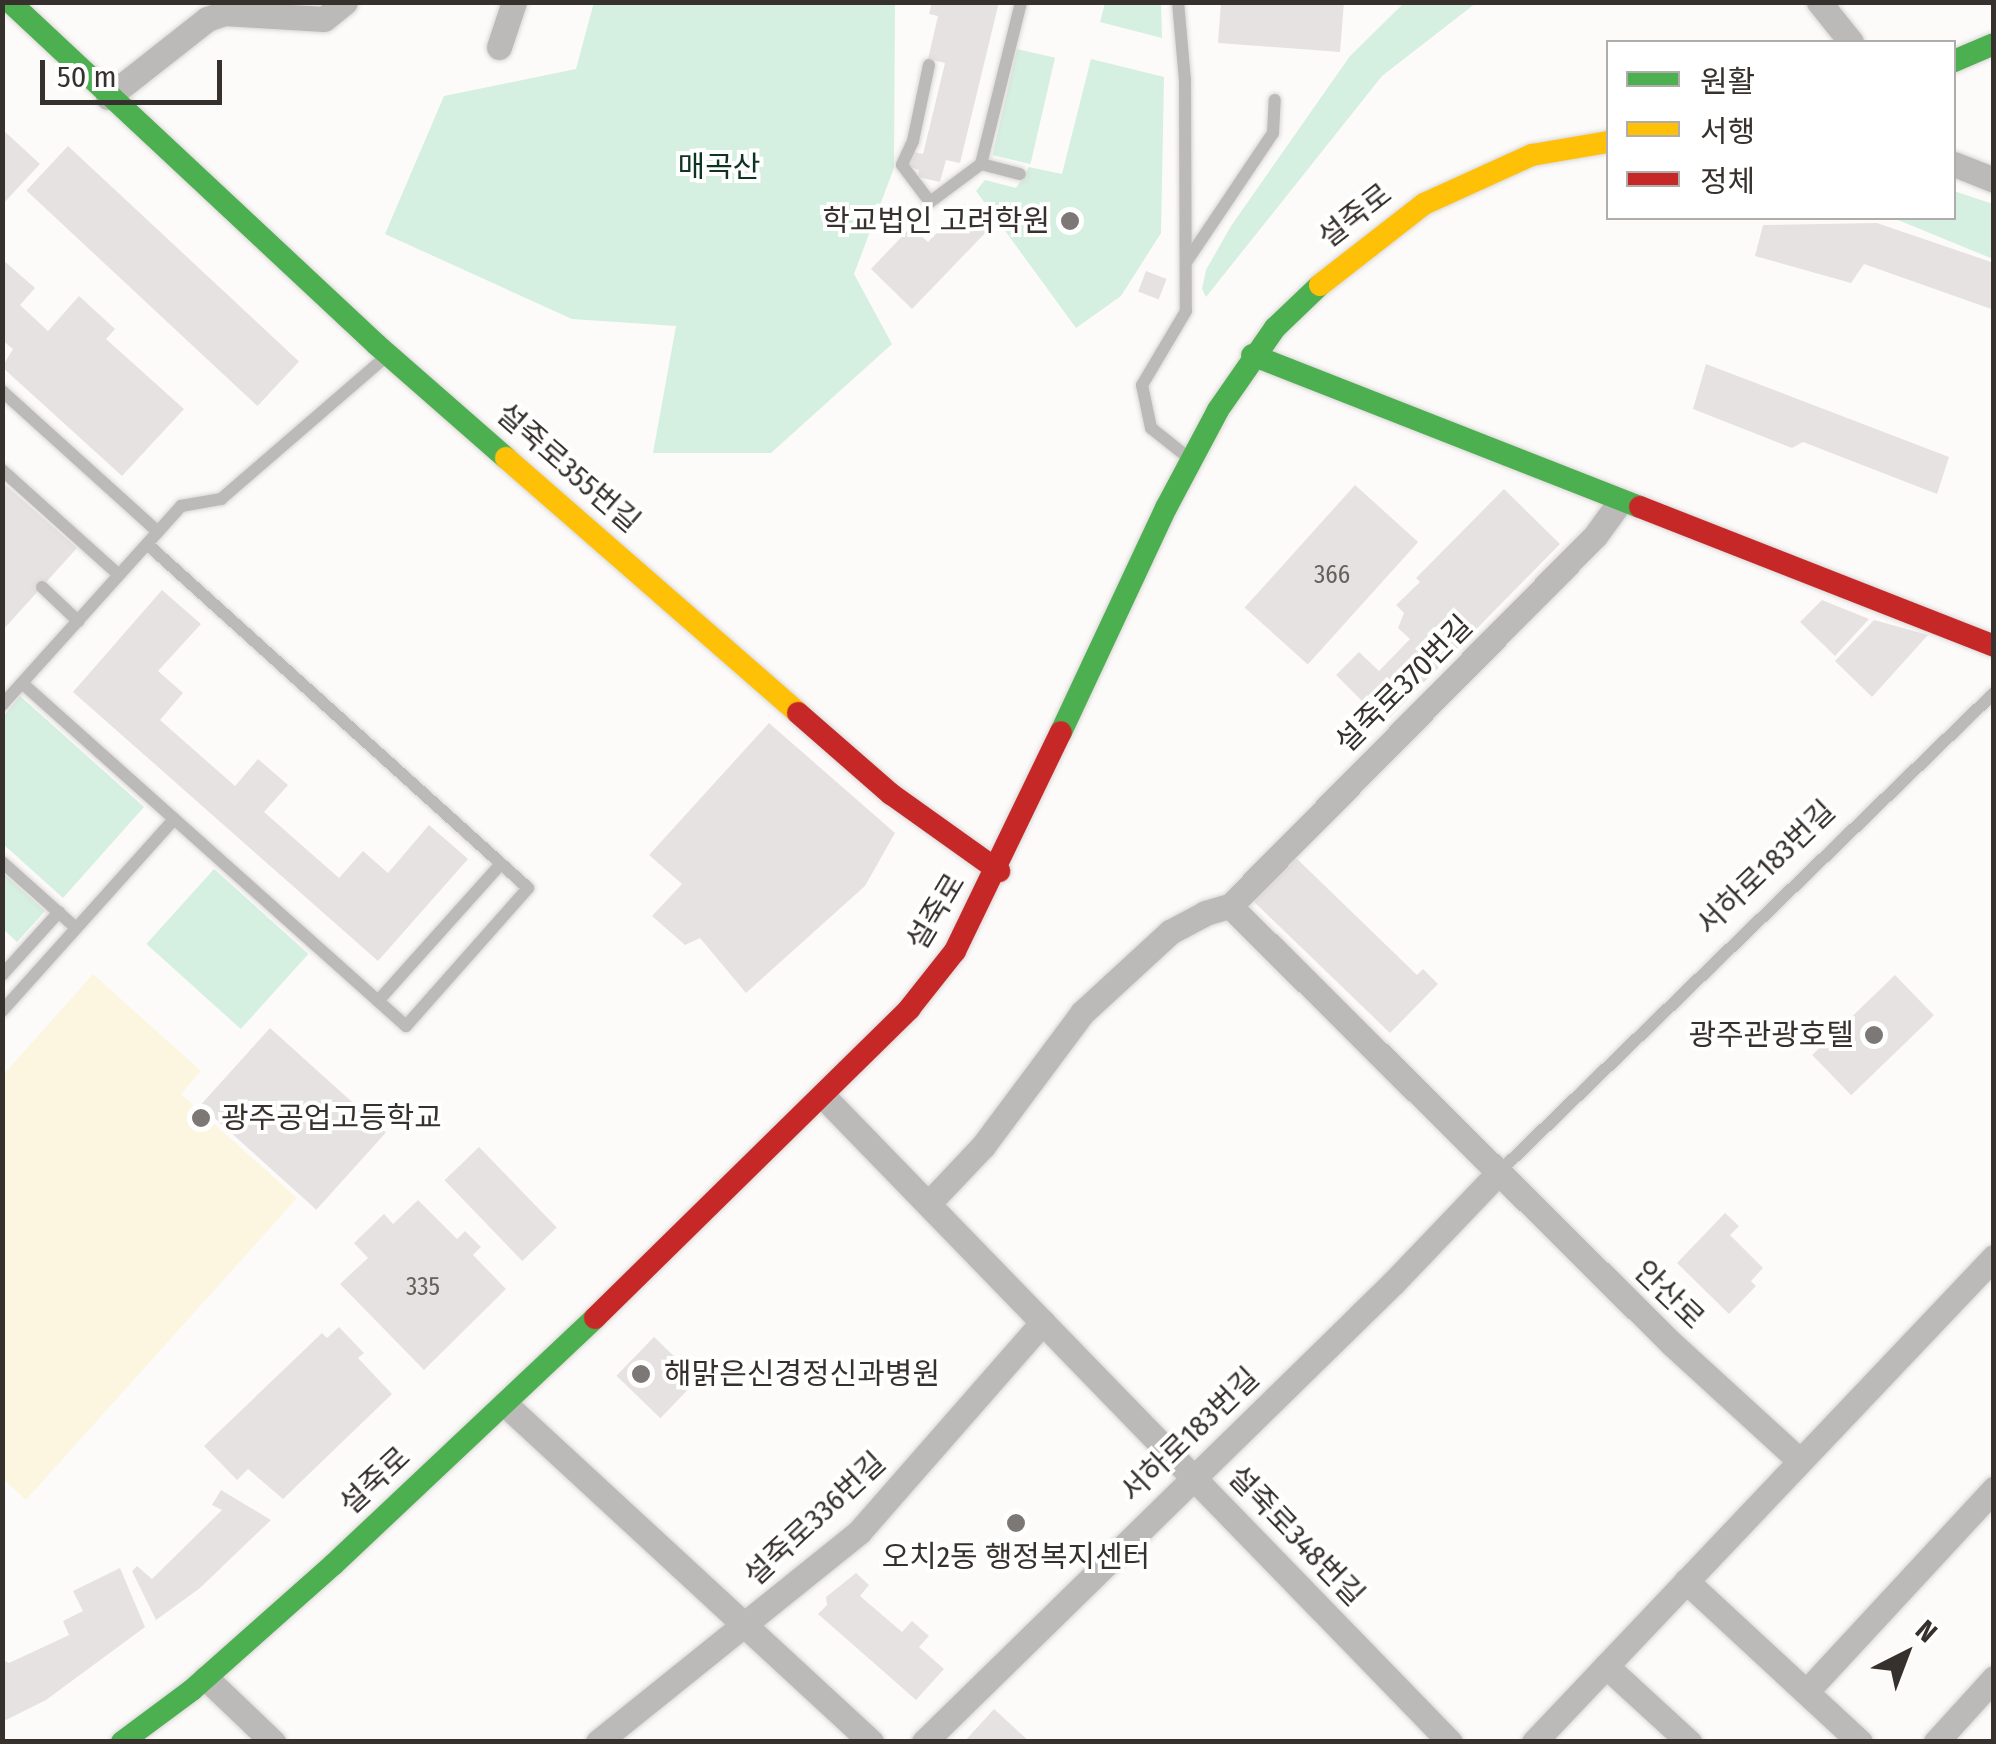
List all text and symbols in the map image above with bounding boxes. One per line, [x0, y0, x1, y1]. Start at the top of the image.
scale bar [45, 40, 228, 102]
legend [1606, 40, 1956, 220]
text: 50 m [57, 59, 117, 95]
text: 원활 [1700, 64, 1755, 100]
text: 서행 [1700, 114, 1755, 150]
park label: 매곡산 [678, 149, 760, 185]
text: 정체 [1700, 164, 1755, 200]
street label: 설죽로 [1311, 176, 1399, 256]
place label: 학교법인 고려학원 [822, 203, 1050, 239]
marker: 학교법인 고려학원 [1059, 210, 1081, 232]
street label: 설죽로355번길 [489, 396, 647, 540]
house number: 366 [1314, 560, 1350, 590]
street label: 설죽로370번길 [1328, 608, 1480, 760]
street label: 서하로183번길 [1689, 793, 1843, 943]
street label: 설죽로 [899, 867, 973, 957]
place label: 광주관광호텔 [1688, 1017, 1854, 1053]
marker: 광주관광호텔 [1863, 1024, 1885, 1046]
place label: 광주공업고등학교 [221, 1100, 442, 1136]
marker: 광주공업고등학교 [190, 1107, 212, 1129]
street label: 안산로 [1627, 1253, 1711, 1337]
house number: 335 [406, 1272, 440, 1302]
place label: 해맑은신경정신과병원 [664, 1356, 940, 1392]
street label: 서하로183번길 [1113, 1360, 1267, 1510]
marker: 해맑은신경정신과병원 [628, 1361, 654, 1387]
street label: 설죽로 [332, 1440, 418, 1522]
street label: 설죽로336번길 [737, 1444, 893, 1594]
street label: 설죽로348번길 [1220, 1458, 1372, 1614]
marker: 오치2동 행정복지센터 [1005, 1512, 1027, 1534]
place label: 오치2동 행정복지센터 [882, 1539, 1150, 1575]
north arrow [1856, 1604, 1956, 1704]
text: N [1909, 1613, 1944, 1649]

